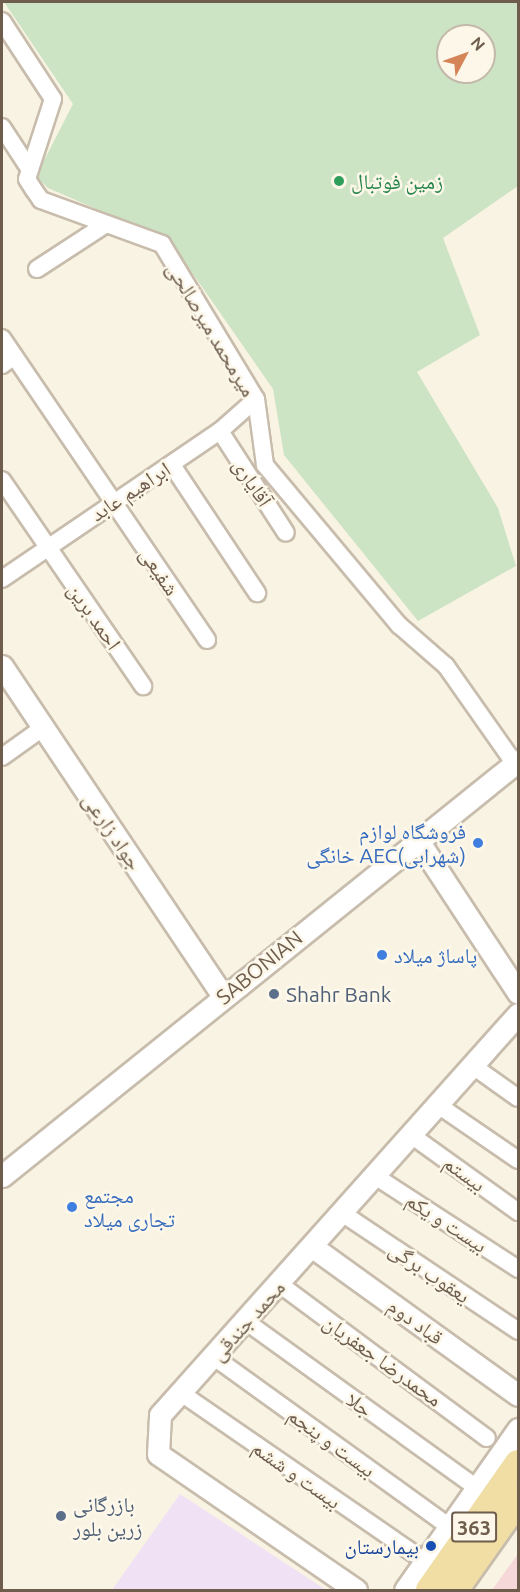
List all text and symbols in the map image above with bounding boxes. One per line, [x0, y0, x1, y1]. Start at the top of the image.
north arrow [436, 24, 496, 84]
text: N [467, 33, 489, 54]
place label: زمین فوتبال [351, 168, 443, 194]
marker: زمین فوتبال [332, 174, 346, 188]
street label: میرمحمد میرصالحی [162, 257, 262, 401]
street label: آقایاری [228, 453, 278, 511]
street label: ابراهیم عابد [85, 456, 175, 526]
street label: شفیعی [135, 542, 185, 600]
street label: احمد برین [63, 578, 127, 654]
street label: جواد زارعی [78, 788, 148, 874]
place label: فروشگاه‌ لوازم خانگی AEC(شهرابی) [306, 818, 466, 868]
marker: فروشگاه‌ لوازم خانگی AEC(شهرابی) [471, 836, 485, 850]
street label: SABONIAN [211, 925, 307, 1009]
place label: پاساژ میلاد [394, 942, 477, 968]
marker: پاساژ میلاد [375, 948, 389, 962]
place label: Shahr Bank [286, 981, 391, 1007]
marker: Shahr Bank [267, 987, 281, 1001]
street label: بیستم [439, 1149, 491, 1197]
place label: مجتمع تجاری میلاد [84, 1182, 175, 1232]
street label: بیست و یکم [402, 1186, 492, 1258]
marker: مجتمع تجاری میلاد [65, 1200, 79, 1214]
street label: یعقوب برگی [385, 1236, 475, 1308]
street label: محمد جندقی [204, 1275, 290, 1365]
street label: قباد دوم [383, 1292, 449, 1350]
street label: محمدرضا جعفریان [319, 1309, 447, 1411]
street label: جلا [342, 1386, 378, 1422]
street label: بیست و پنجم [283, 1402, 381, 1482]
street label: بیست و ششم [248, 1434, 346, 1514]
place label: بازرگانی زرین بلور [73, 1491, 142, 1541]
marker: بازرگانی زرین بلور [54, 1509, 68, 1523]
road number: 363 [450, 1510, 498, 1544]
place label: بیمارستان [345, 1533, 419, 1559]
marker: بیمارستان [424, 1539, 438, 1553]

